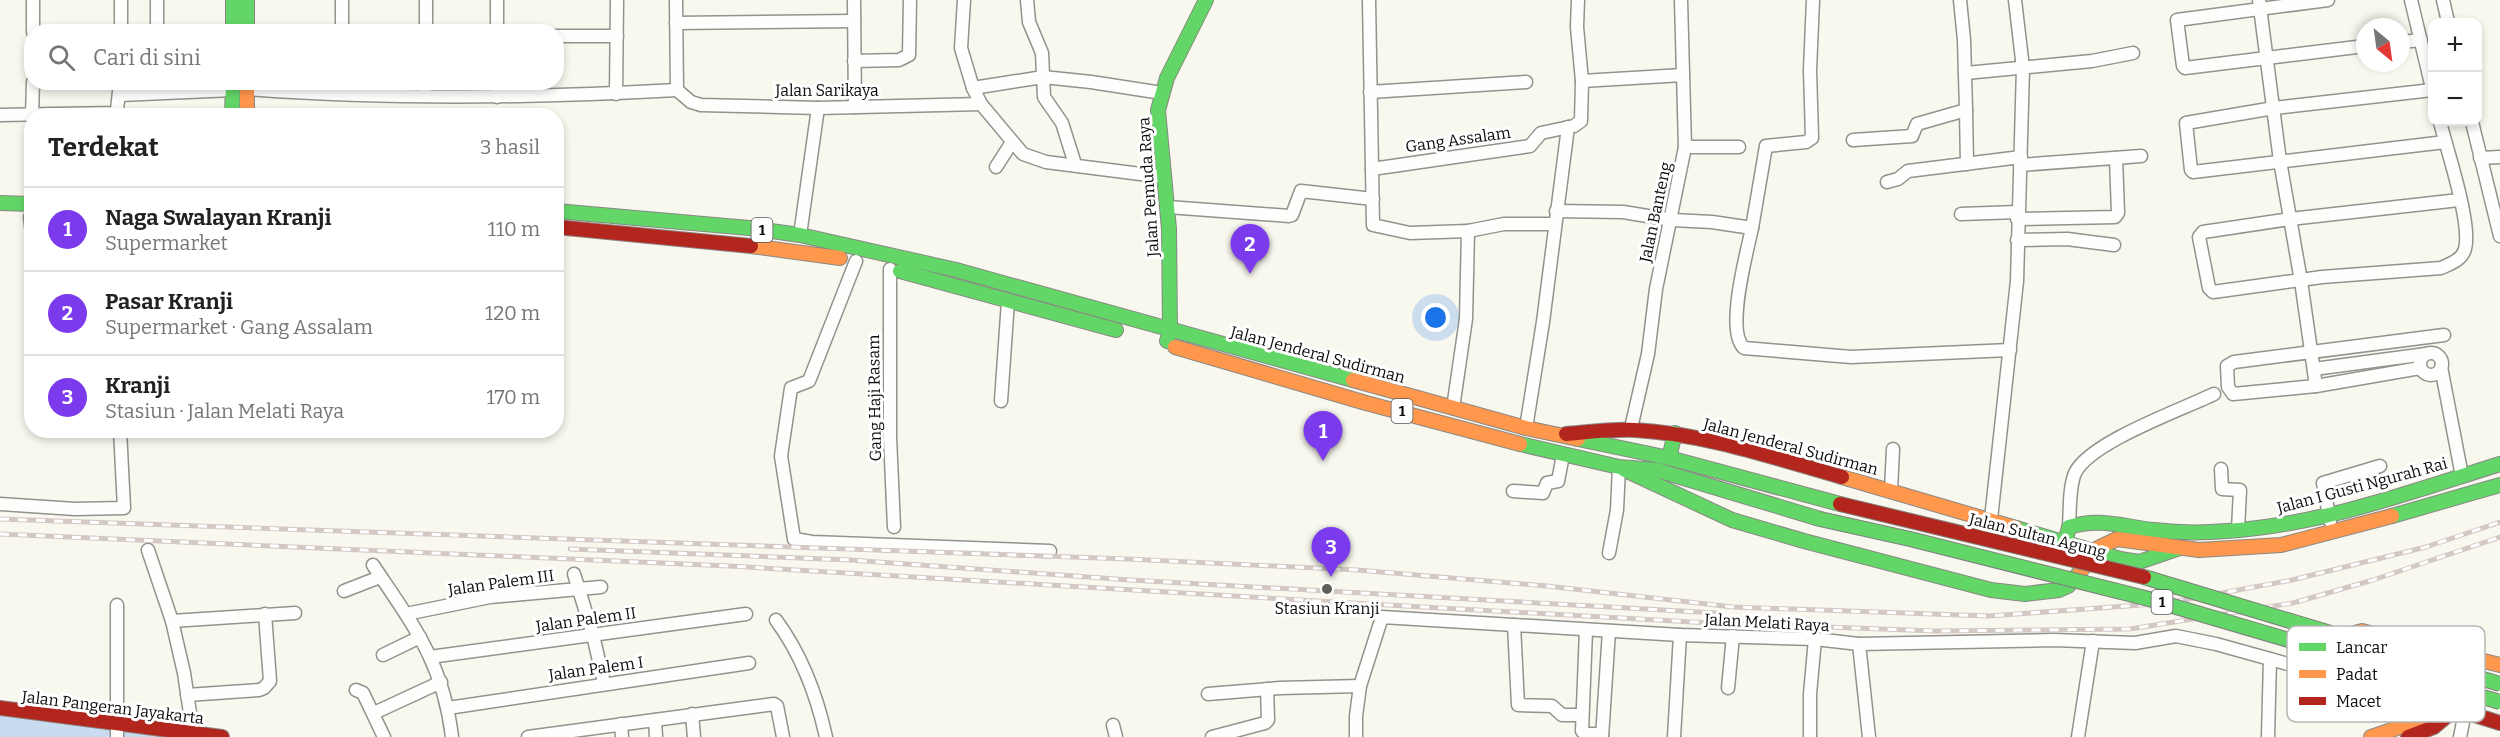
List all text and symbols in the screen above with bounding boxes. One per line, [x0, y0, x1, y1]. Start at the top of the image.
north arrow [2356, 18, 2410, 72]
map controls [2428, 18, 2482, 126]
button: + [2428, 18, 2482, 72]
search box [24, 24, 564, 90]
icon: search [45, 41, 78, 74]
text: Cari di sini [93, 44, 201, 71]
button: − [2428, 72, 2482, 126]
street label: Jalan Sarikaya [774, 81, 879, 100]
street label: Jalan Pemuda Raya [1134, 116, 1163, 258]
street label: Gang Assalam [1404, 123, 1512, 156]
text: Terdekat [48, 132, 159, 163]
text: 3 hasil [480, 135, 540, 159]
street label: Jalan Banteng [1635, 160, 1675, 265]
text: Naga Swalayan Kranji [105, 204, 331, 231]
text: 1 [63, 217, 72, 241]
text: 110 m [488, 217, 540, 241]
road number: 1 [752, 218, 772, 242]
pin: 2 [1230, 224, 1270, 274]
text: Supermarket [105, 231, 228, 255]
text: Pasar Kranji [105, 288, 233, 315]
text: 2 [62, 301, 73, 325]
text: 120 m [485, 301, 540, 325]
your location [1421, 303, 1450, 332]
text: Supermarket · Gang Assalam [105, 315, 373, 339]
street label: Jalan Jenderal Sudirman [1227, 322, 1407, 387]
street label: Gang Haji Rasam [864, 334, 885, 462]
text: Kranji [105, 372, 170, 399]
text: 3 [62, 385, 73, 409]
text: 170 m [487, 385, 540, 409]
text: Stasiun · Jalan Melati Raya [105, 399, 344, 423]
road number: 1 [1392, 399, 1412, 423]
pin: 1 [1304, 412, 1342, 461]
street label: Jalan Jenderal Sudirman [1700, 414, 1880, 479]
street label: Jalan I Gusti Ngurah Rai [2274, 454, 2450, 518]
street label: Jalan Sultan Agung [1966, 509, 2108, 562]
pin: 3 [1312, 528, 1350, 577]
street label: Jalan Palem III [446, 566, 555, 599]
marker: Stasiun Kranji [1320, 582, 1334, 596]
road number: 1 [2152, 590, 2172, 614]
place label: Stasiun Kranji [1274, 599, 1380, 618]
street label: Jalan Palem II [534, 603, 637, 636]
street label: Jalan Melati Raya [1703, 610, 1830, 635]
legend [2287, 626, 2485, 722]
text: Lancar [2336, 638, 2387, 657]
street label: Jalan Palem I [546, 652, 645, 685]
text: Padat [2336, 665, 2378, 684]
street label: Jalan Pangeran Jayakarta [20, 687, 205, 728]
text: Macet [2336, 692, 2381, 711]

